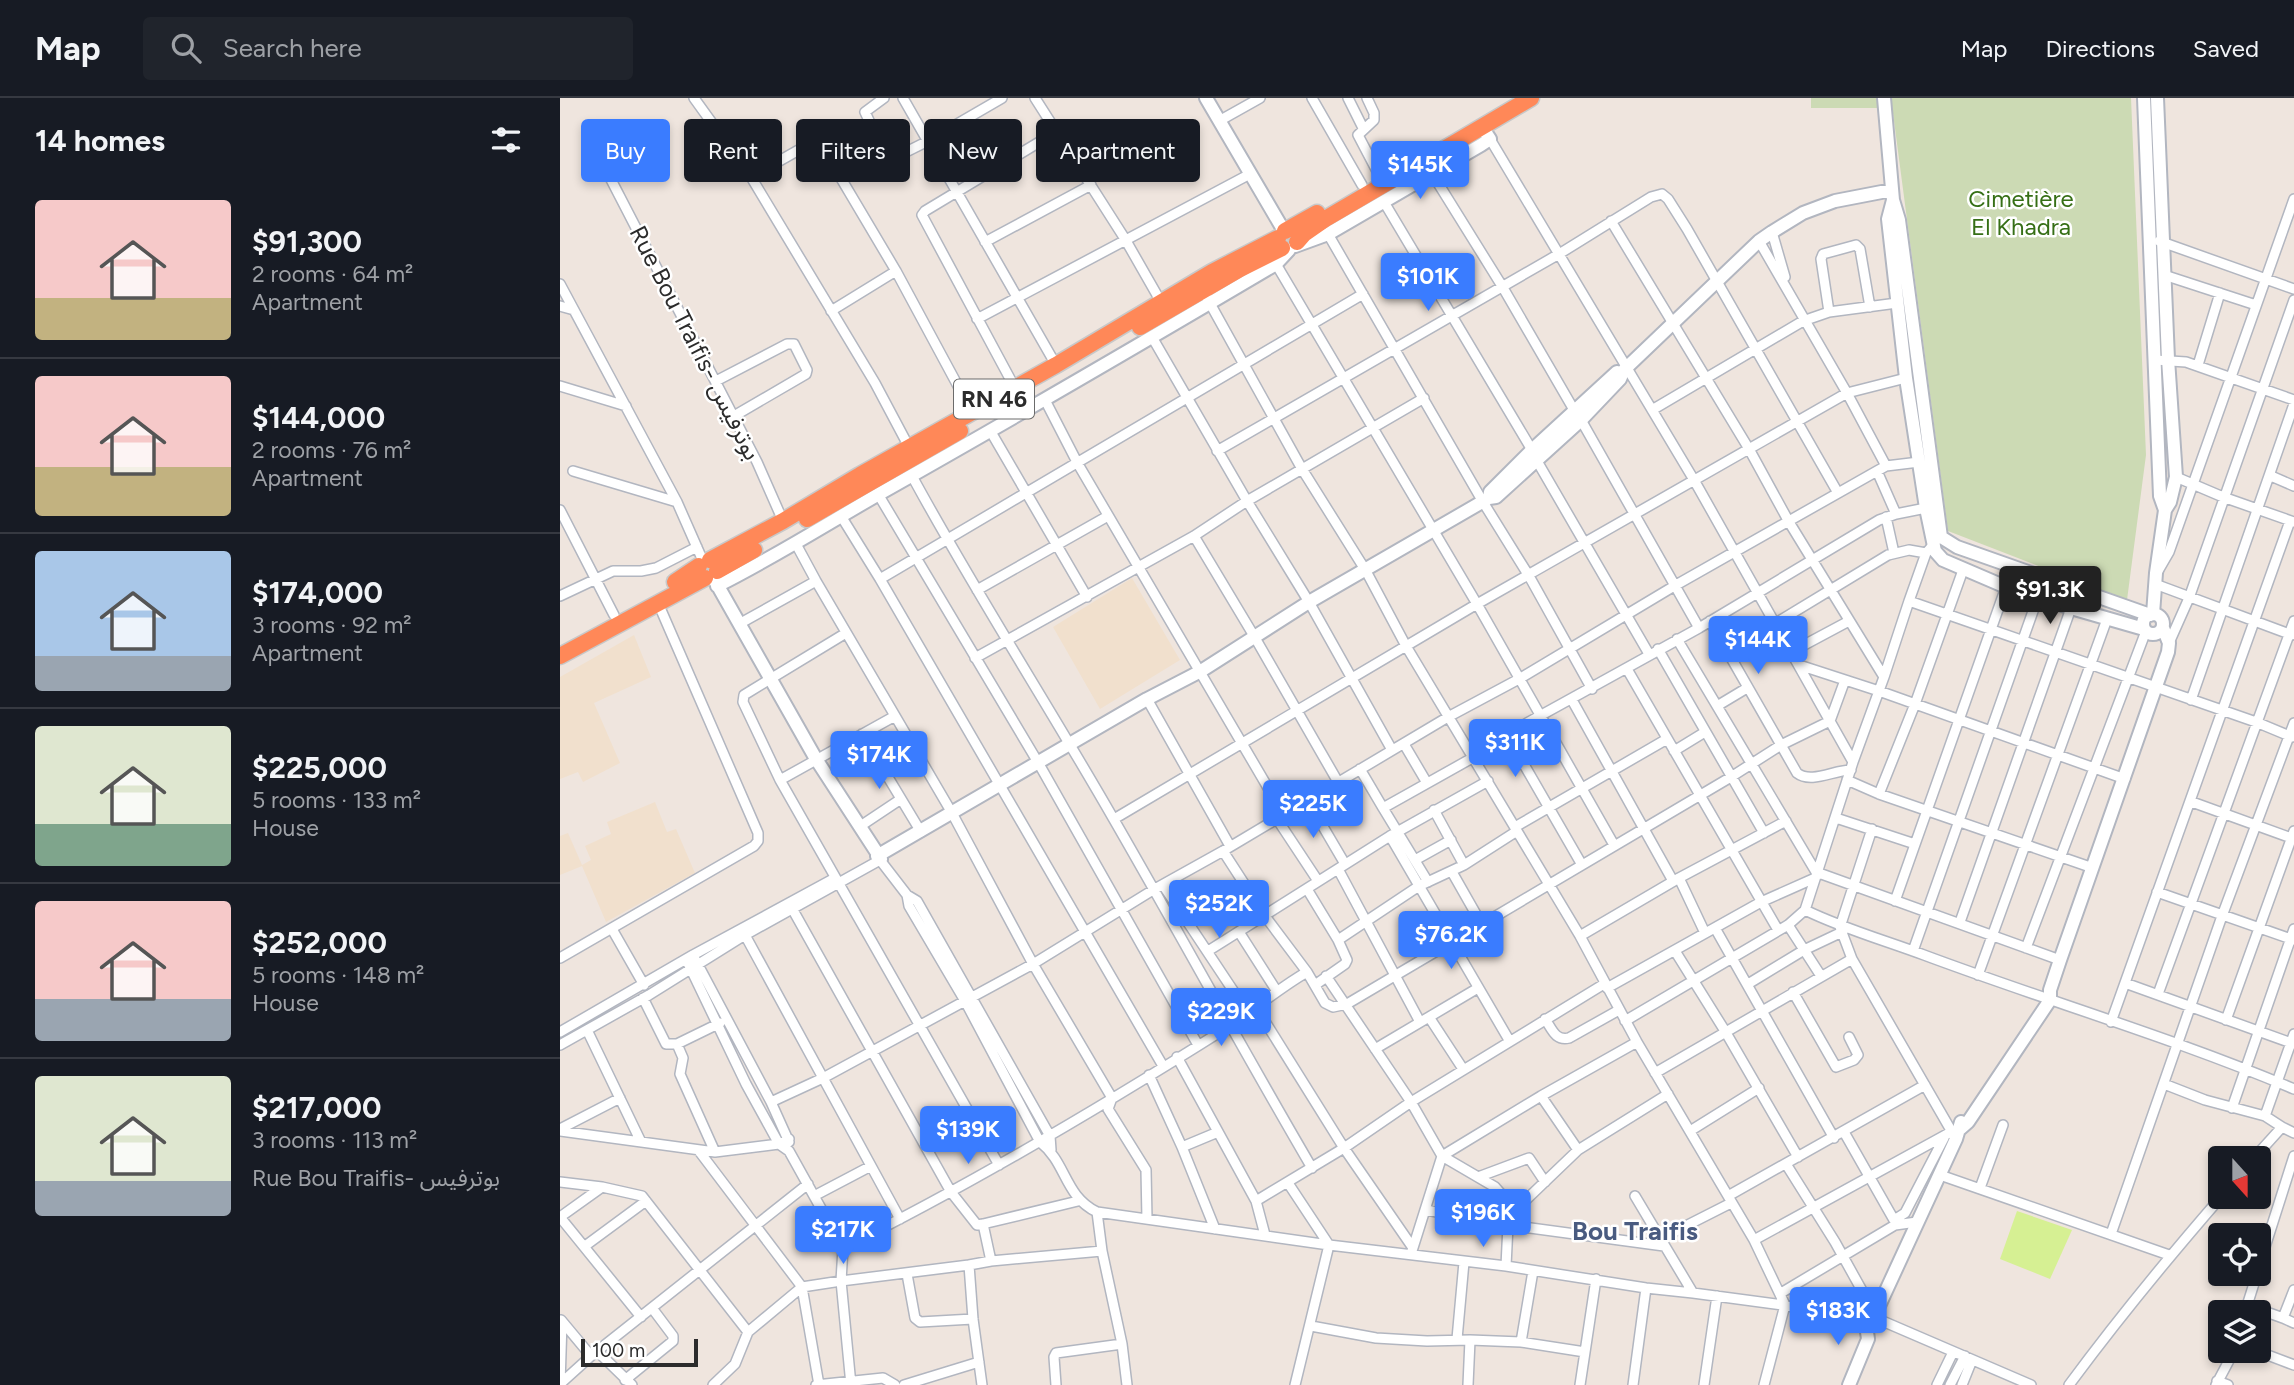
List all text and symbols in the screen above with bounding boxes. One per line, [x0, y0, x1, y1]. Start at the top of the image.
search box [143, 17, 633, 80]
text: Map [35, 29, 101, 68]
icon: search [167, 29, 205, 67]
text: Search here [223, 32, 362, 64]
text: Map [1961, 34, 2007, 63]
text: Directions [2045, 34, 2155, 63]
text: Saved [2193, 34, 2259, 63]
chip: Buy [581, 119, 670, 182]
chip: Rent [684, 119, 782, 182]
chip: Filters [796, 119, 910, 182]
chip: New [924, 119, 1022, 182]
chip: Apartment [1036, 119, 1200, 182]
icon: filters [487, 121, 525, 159]
text: 14 homes [35, 122, 165, 159]
pin: $145K [1371, 141, 1469, 201]
text: $145K [1387, 150, 1453, 178]
park label: Cimetière El Khadra [1968, 184, 2074, 241]
street label: Rue Bou Traifis- بوترفيس [624, 221, 767, 465]
text: $91,300 [252, 223, 362, 260]
icon: home [91, 228, 175, 312]
pin: $101K [1379, 254, 1477, 313]
text: 2 rooms · 64 m² [252, 260, 413, 288]
text: $101K [1397, 262, 1459, 290]
text: Apartment [252, 288, 363, 316]
road number: RN 46 [954, 380, 1034, 418]
text: $144,000 [252, 399, 385, 436]
icon: home [91, 404, 175, 488]
text: 2 rooms · 76 m² [252, 436, 411, 464]
text: Apartment [252, 464, 363, 492]
pin: $91.3K [1993, 566, 2107, 626]
text: $174,000 [252, 574, 383, 611]
text: $91.3K [2015, 575, 2085, 603]
icon: home [91, 579, 175, 663]
text: 3 rooms · 92 m² [252, 611, 412, 639]
pin: $144K [1709, 616, 1807, 676]
text: $144K [1725, 625, 1791, 653]
text: Apartment [252, 639, 363, 667]
pin: $311K [1466, 720, 1564, 779]
text: $311K [1485, 728, 1545, 756]
pin: $174K [830, 732, 928, 791]
text: $174K [846, 740, 912, 768]
text: $225,000 [252, 749, 387, 786]
icon: home [91, 754, 175, 838]
pin: $225K [1264, 780, 1362, 840]
text: 5 rooms · 133 m² [252, 786, 421, 814]
text: $225K [1279, 789, 1347, 817]
text: House [252, 814, 319, 842]
pin: $252K [1170, 880, 1268, 940]
text: $252K [1185, 889, 1253, 917]
pin: $76.2K [1394, 912, 1508, 971]
text: $76.2K [1414, 920, 1488, 948]
text: $252,000 [252, 924, 387, 961]
icon: home [91, 929, 175, 1013]
text: 5 rooms · 148 m² [252, 961, 424, 989]
pin: $229K [1172, 988, 1270, 1048]
text: House [252, 989, 319, 1017]
text: $229K [1187, 997, 1255, 1025]
text: $217,000 [252, 1089, 381, 1126]
icon: home [91, 1104, 175, 1188]
pin: $139K [919, 1107, 1017, 1166]
text: $139K [936, 1115, 1000, 1143]
text: 3 rooms · 113 m² [252, 1126, 417, 1154]
north arrow [2208, 1146, 2272, 1209]
map controls [2208, 1146, 2271, 1363]
text: Rue Bou Traifis- بوترفيس [252, 1164, 500, 1192]
pin: $196K [1434, 1190, 1532, 1249]
text: $196K [1451, 1198, 1515, 1226]
pin: $217K [794, 1206, 892, 1266]
text: $217K [811, 1215, 875, 1243]
district label: Bou Traifis [1572, 1215, 1698, 1247]
button: locate [2208, 1223, 2271, 1286]
pin: $183K [1789, 1288, 1887, 1347]
text: $183K [1806, 1296, 1870, 1324]
button: layers [2208, 1300, 2271, 1363]
scale bar [581, 1336, 698, 1368]
text: 100 m [592, 1339, 645, 1362]

